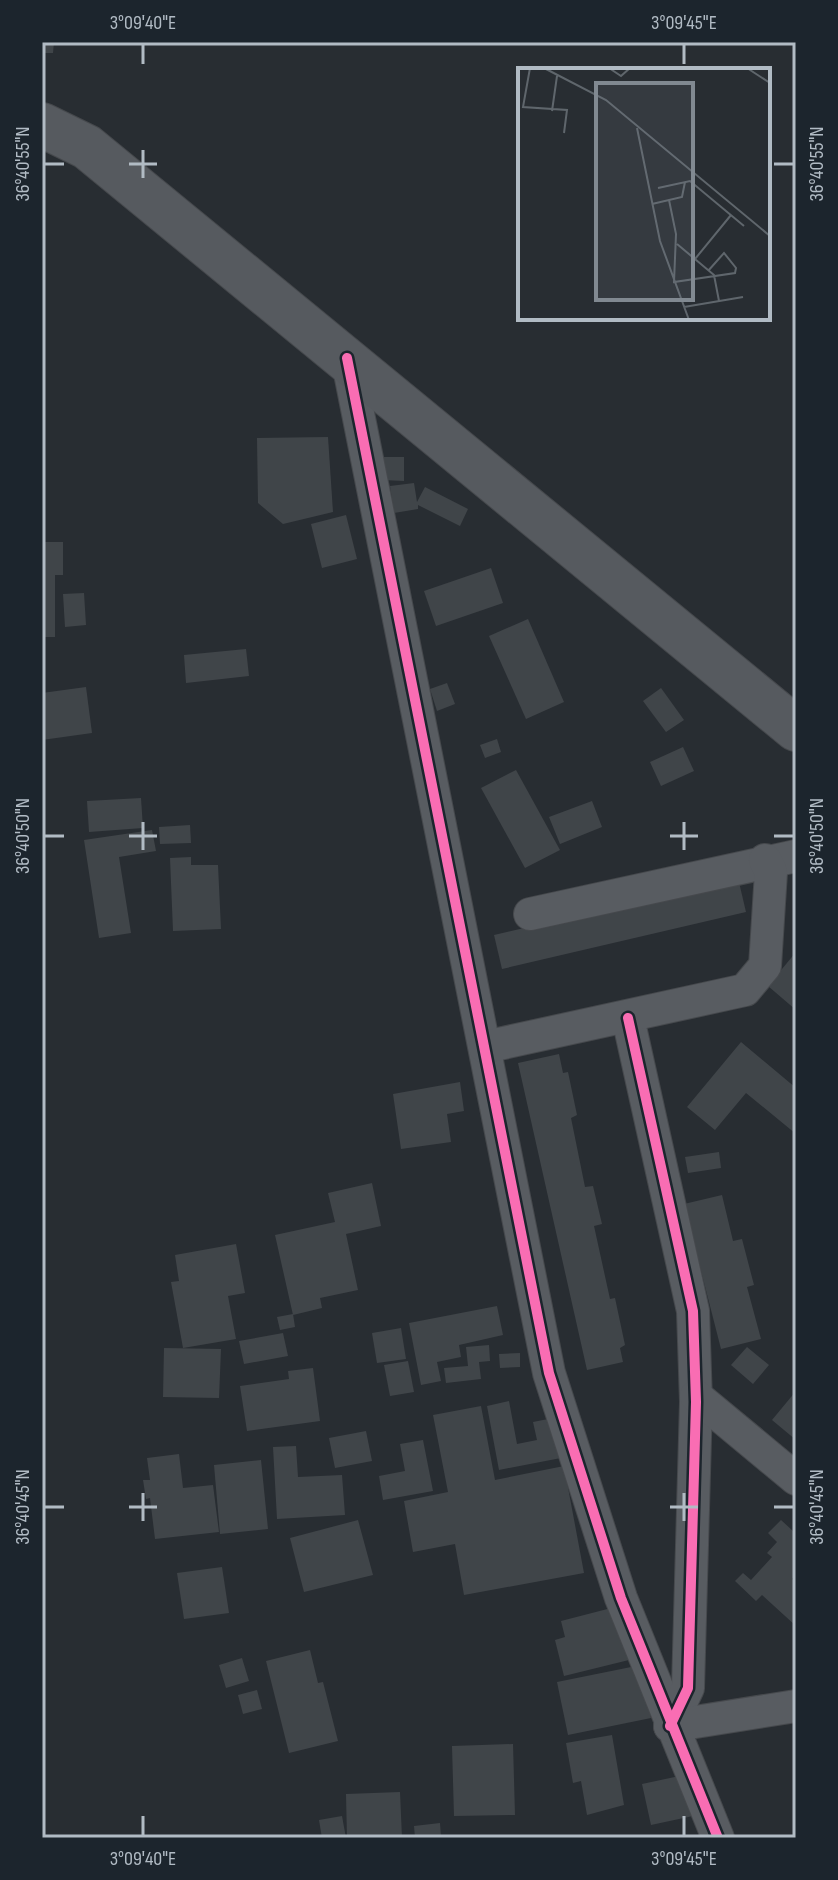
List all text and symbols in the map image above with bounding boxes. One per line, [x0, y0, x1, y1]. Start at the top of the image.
text: 3°09'40"E [110, 11, 176, 35]
text: 3°09'45"E [651, 11, 717, 35]
inset map [518, 68, 770, 320]
text: 36°40'55"N [11, 126, 35, 202]
text: 36°40'55"N [805, 126, 829, 202]
text: 36°40'50"N [11, 798, 35, 874]
text: 36°40'50"N [805, 798, 829, 874]
text: 36°40'45"N [11, 1469, 35, 1545]
text: 36°40'45"N [805, 1469, 829, 1545]
text: 3°09'40"E [110, 1847, 176, 1871]
text: 3°09'45"E [651, 1847, 717, 1871]

